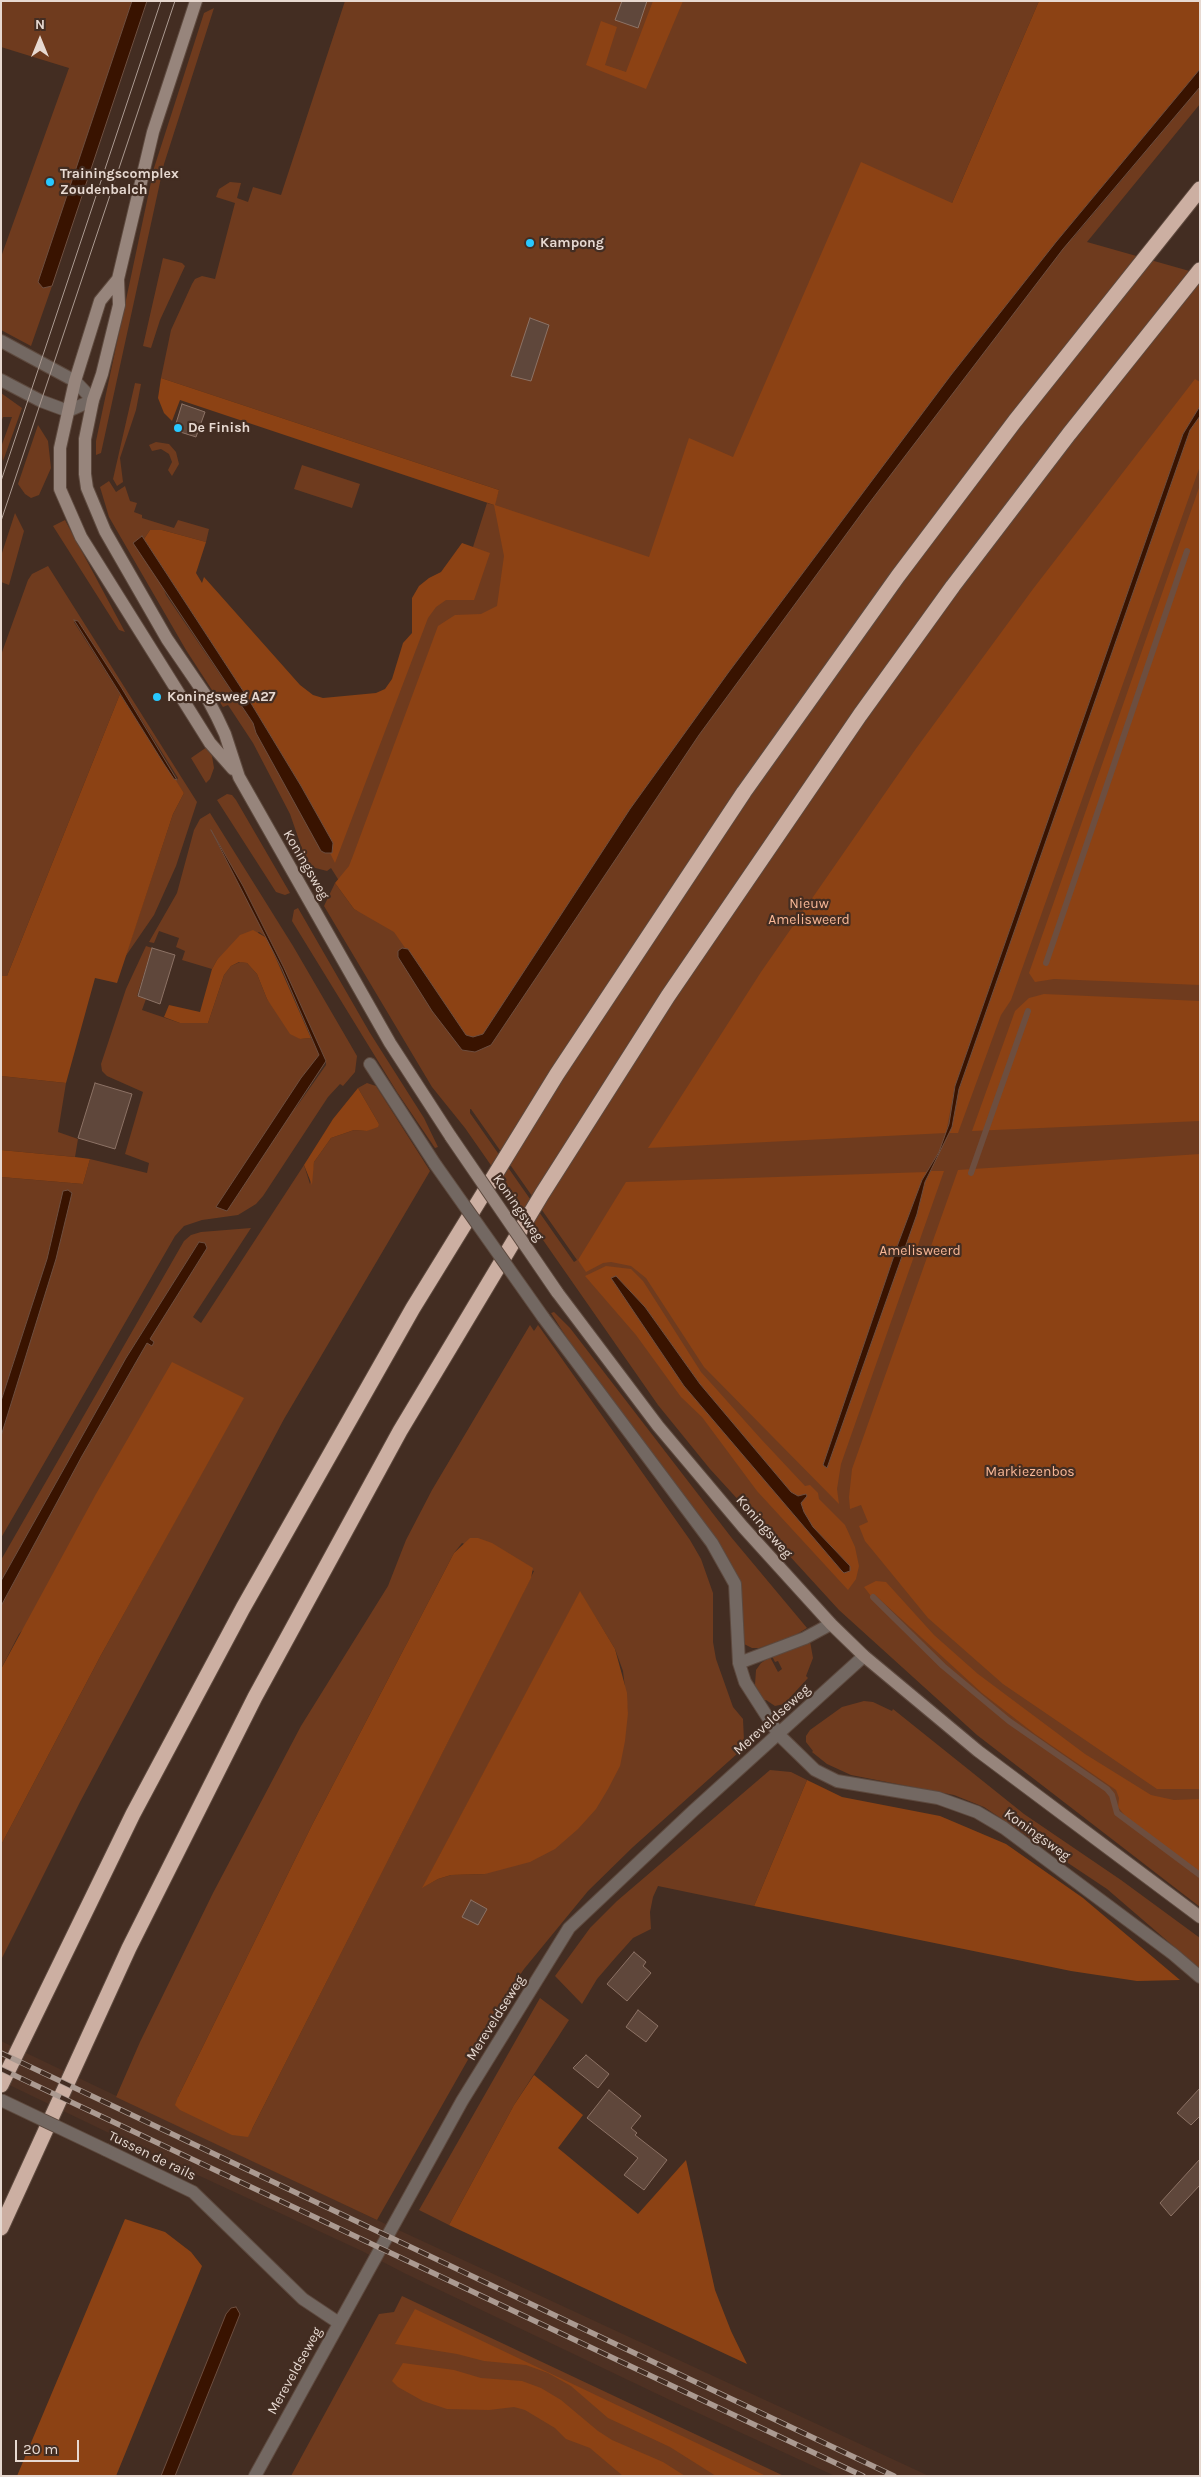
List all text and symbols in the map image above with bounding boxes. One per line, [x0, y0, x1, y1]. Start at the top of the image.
north arrow [15, 15, 65, 65]
text: N [35, 16, 45, 33]
place label: Trainingscomplex Zoudenbalch [60, 166, 179, 198]
marker: Trainingscomplex Zoudenbalch [44, 176, 56, 188]
place label: Kampong [540, 235, 604, 251]
marker: Kampong [524, 237, 536, 249]
place label: De Finish [188, 420, 250, 436]
marker: De Finish [172, 422, 184, 434]
place label: Koningsweg A27 [167, 689, 276, 705]
marker: Koningsweg A27 [151, 691, 163, 703]
street label: Koningsweg [279, 827, 333, 903]
park label: Nieuw Amelisweerd [768, 896, 850, 929]
street label: Koningsweg [489, 1171, 547, 1245]
park label: Amelisweerd [879, 1243, 961, 1259]
park label: Markiezenbos [985, 1464, 1075, 1480]
street label: Koningsweg [732, 1492, 796, 1562]
street label: Mereveldseweg [730, 1681, 814, 1759]
street label: Koningsweg [1001, 1805, 1073, 1865]
street label: Mereveldseweg [463, 1972, 529, 2064]
street label: Tussen de rails [106, 2128, 198, 2184]
street label: Mereveldseweg [264, 2324, 326, 2418]
scale bar [18, 2430, 81, 2462]
text: 20 m [23, 2440, 58, 2458]

